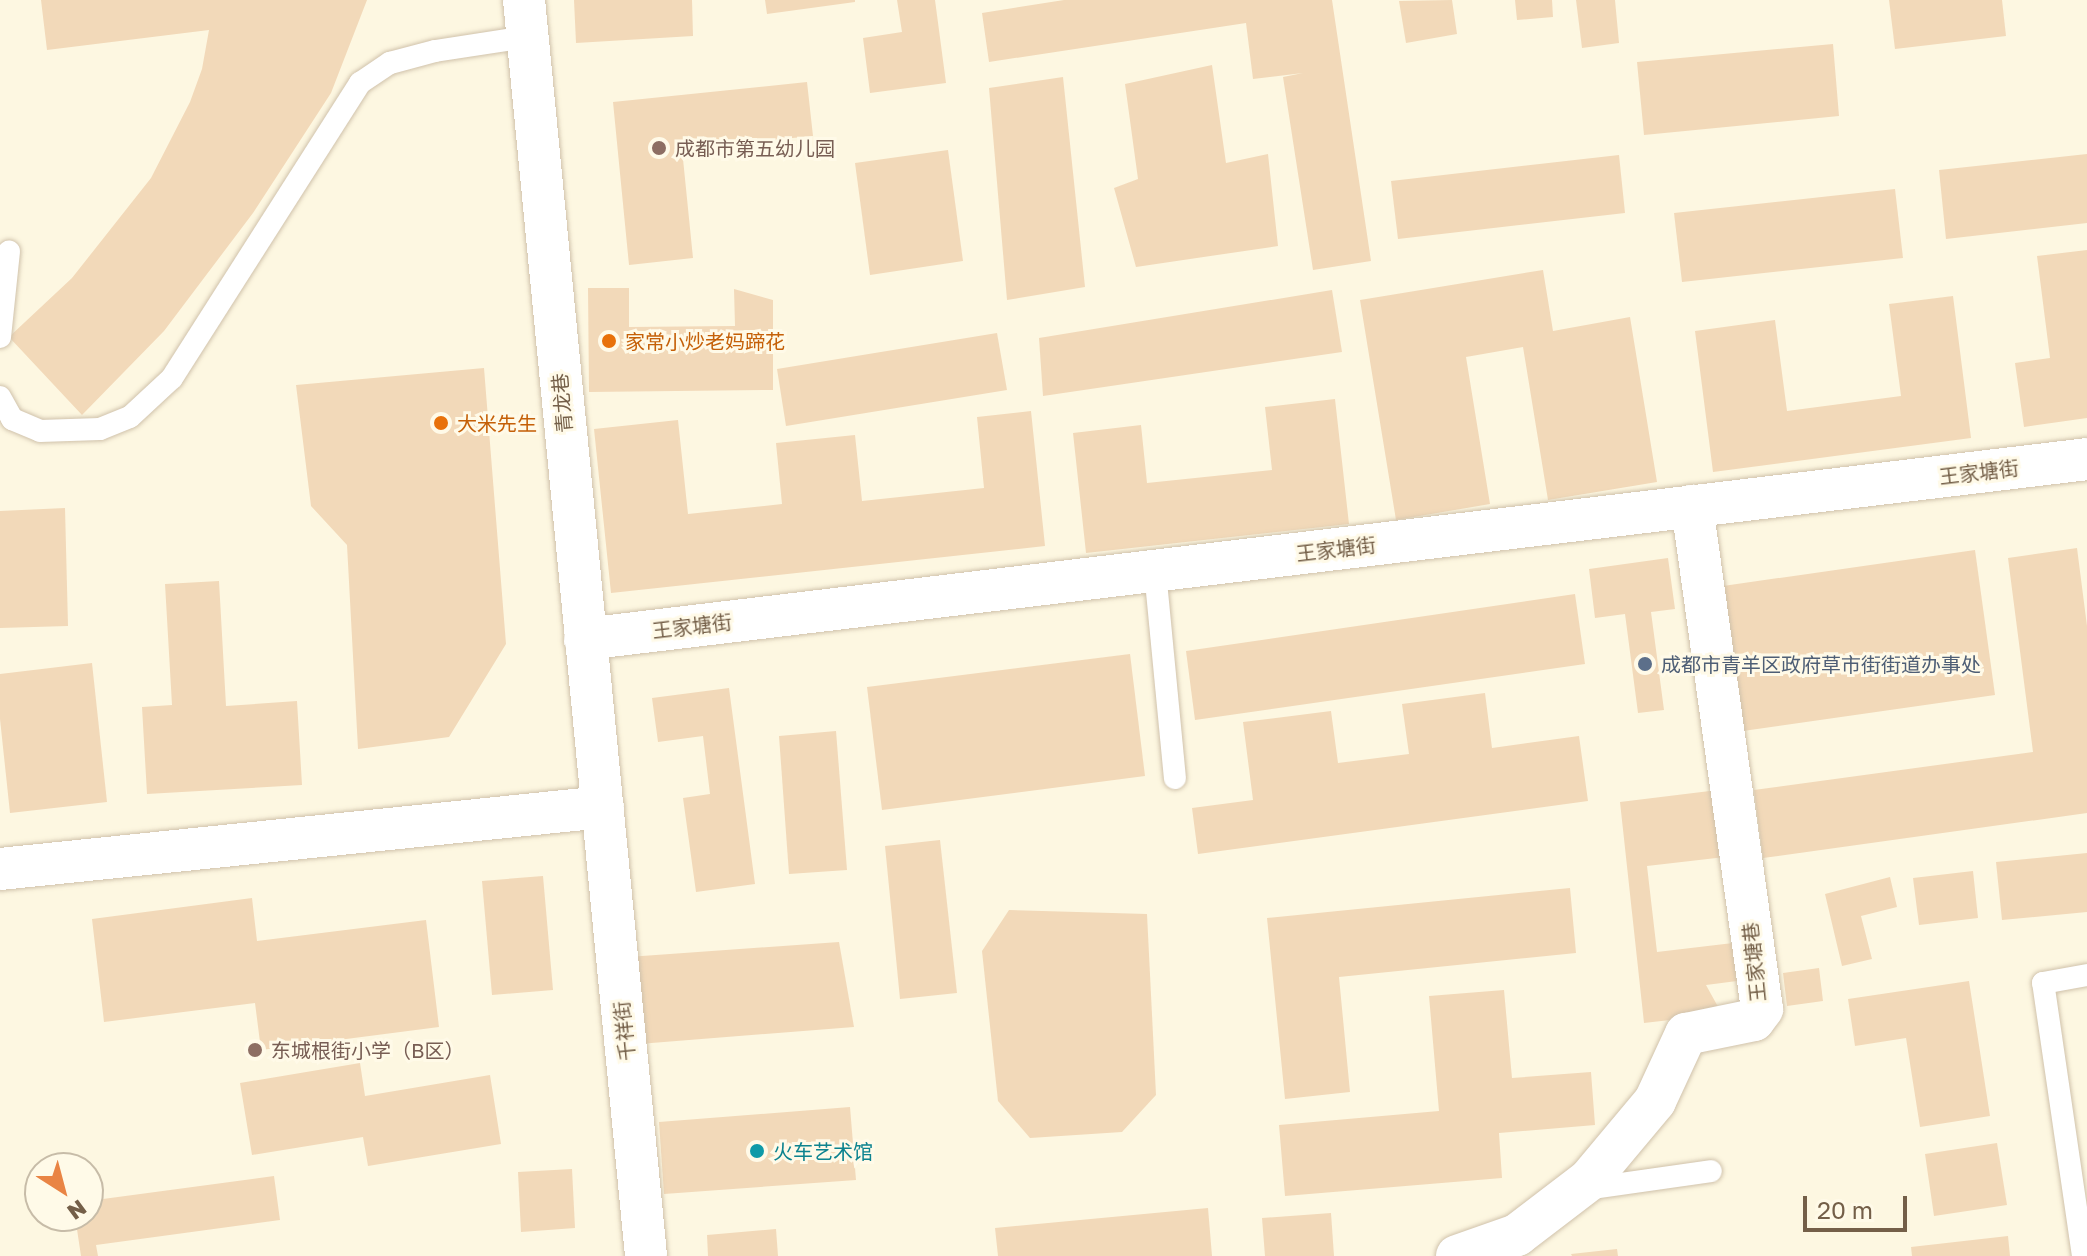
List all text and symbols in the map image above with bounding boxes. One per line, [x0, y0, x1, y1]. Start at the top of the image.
place label: 成都市第五幼儿园 [675, 136, 835, 160]
marker: 成都市第五幼儿园 [650, 139, 668, 157]
place label: 家常小炒老妈蹄花 [625, 329, 785, 353]
marker: 家常小炒老妈蹄花 [600, 332, 618, 350]
street label: 青龙巷 [547, 372, 577, 434]
place label: 大米先生 [457, 411, 537, 435]
marker: 大米先生 [432, 414, 450, 432]
street label: 王家塘街 [1938, 455, 2020, 489]
street label: 王家塘街 [1295, 532, 1377, 566]
street label: 王家塘街 [651, 609, 733, 643]
place label: 成都市青羊区政府草市街街道办事处 [1661, 652, 1981, 676]
marker: 成都市青羊区政府草市街街道办事处 [1636, 655, 1654, 673]
street label: 王家塘巷 [1738, 921, 1770, 1003]
street label: 千祥街 [609, 1000, 639, 1062]
place label: 东城根街小学（B区） [271, 1038, 464, 1062]
marker: 东城根街小学（B区） [246, 1041, 264, 1059]
place label: 火车艺术馆 [773, 1139, 873, 1163]
marker: 火车艺术馆 [748, 1142, 766, 1160]
north arrow [24, 1152, 104, 1232]
scale bar [1807, 1180, 1911, 1230]
text: N [63, 1194, 92, 1226]
text: 20 m [1817, 1195, 1873, 1224]

